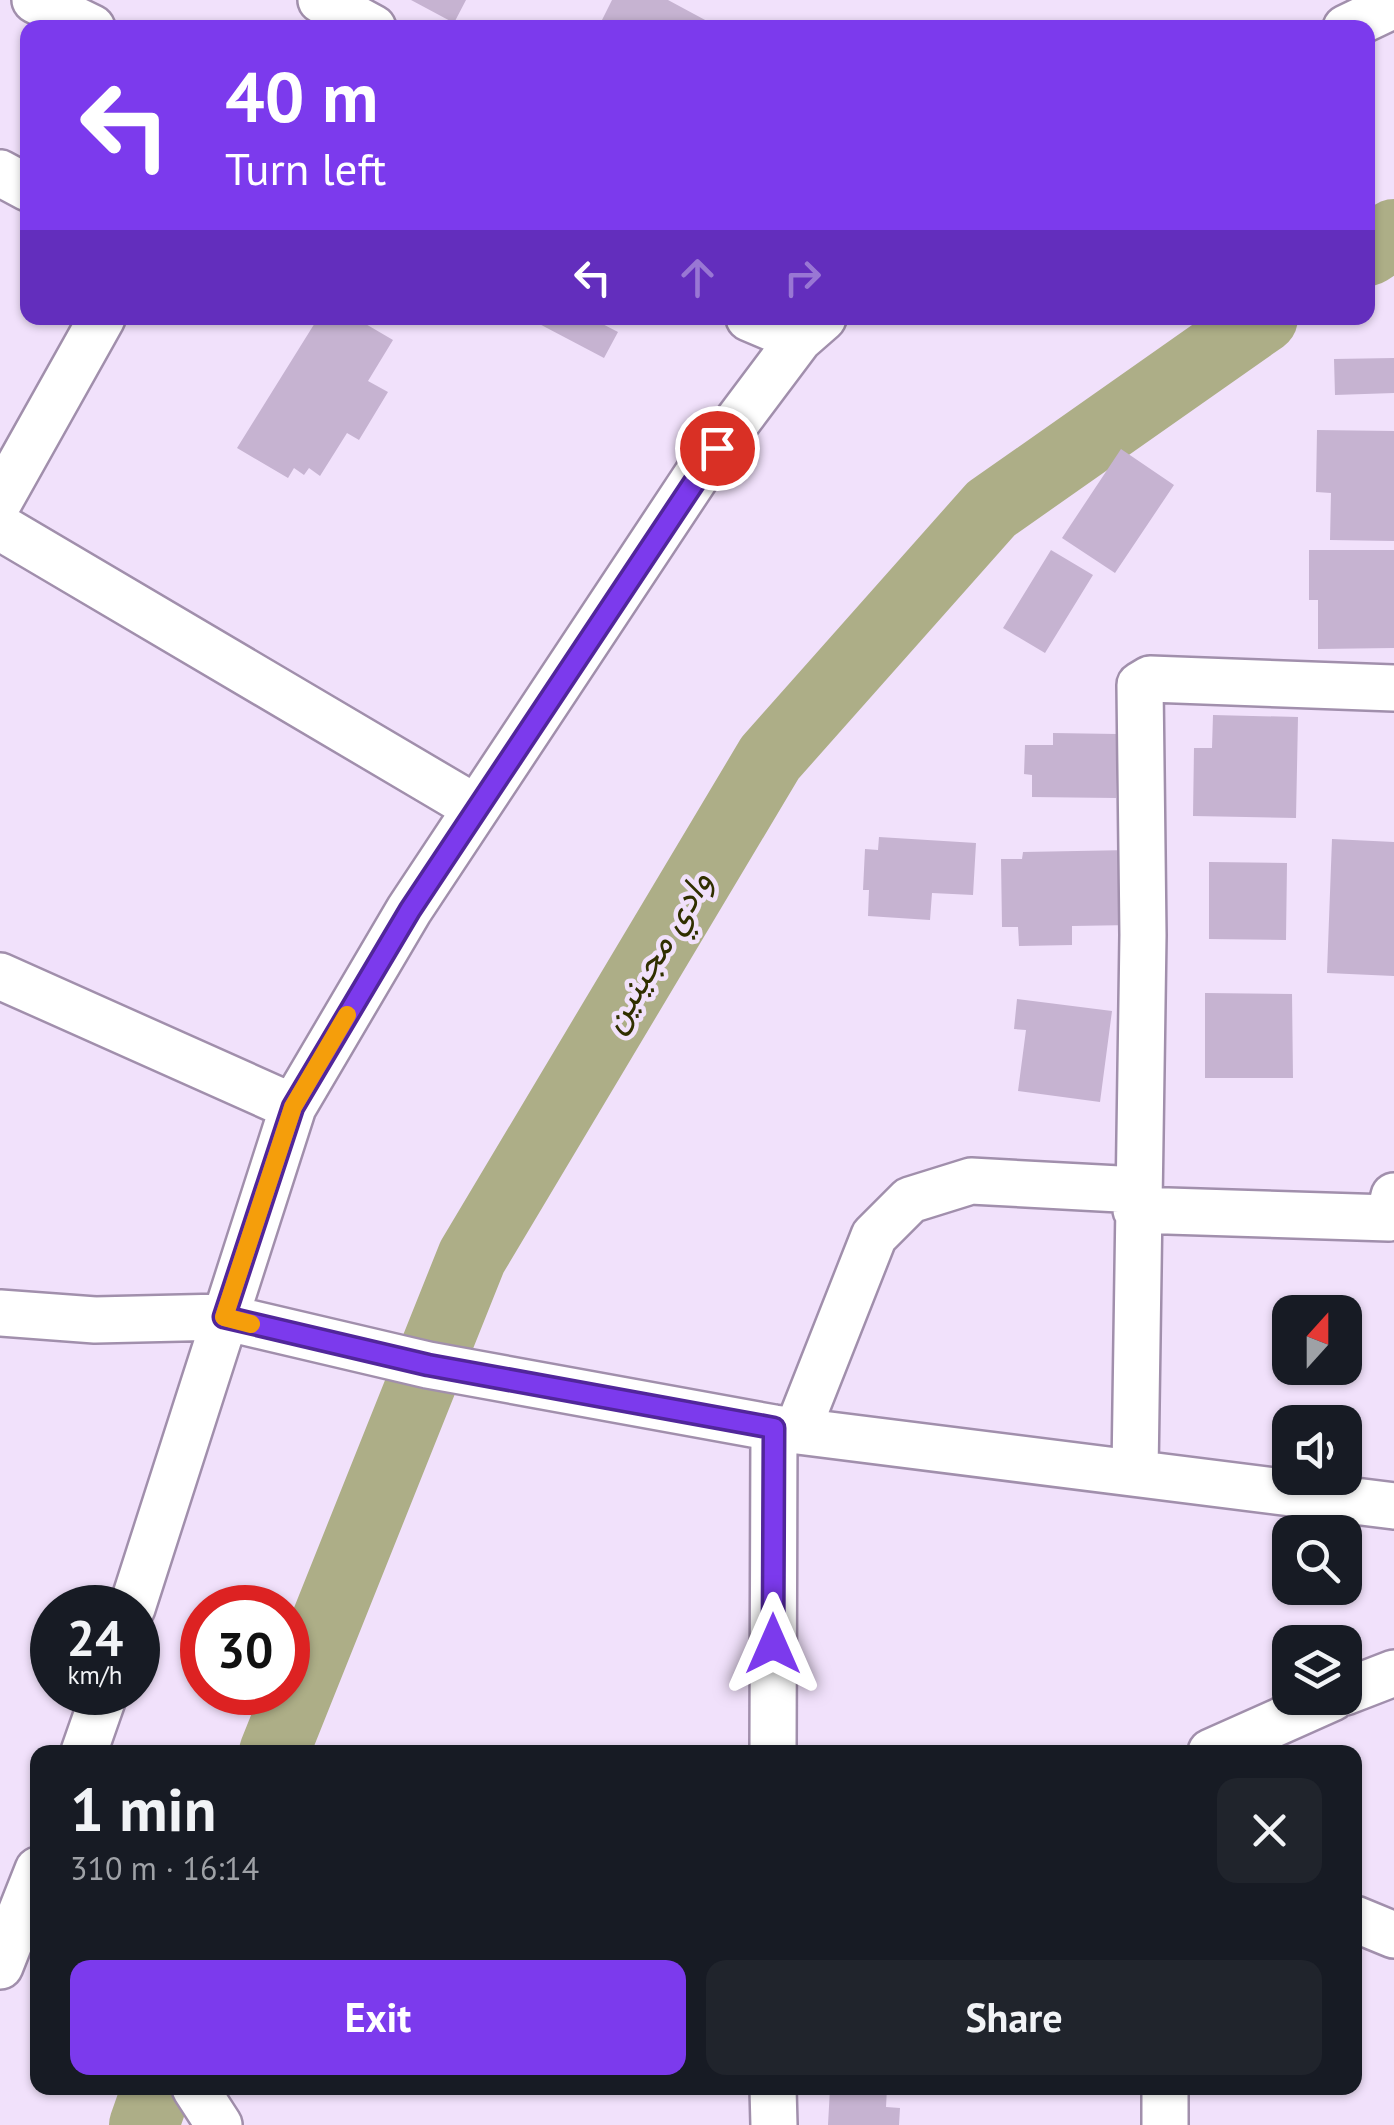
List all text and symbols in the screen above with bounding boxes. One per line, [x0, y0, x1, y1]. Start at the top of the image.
text: 40 m [225, 51, 378, 141]
icon: left [60, 60, 190, 190]
text: Turn left [225, 139, 386, 197]
icon: left [565, 250, 620, 305]
icon: ahead [670, 250, 725, 305]
icon: right [775, 250, 830, 305]
pin [675, 406, 760, 491]
icon: arrive [690, 421, 745, 476]
water label: وادي مجينين [589, 861, 727, 1043]
north arrow [1272, 1295, 1362, 1385]
map controls [1272, 1295, 1362, 1715]
button: sound [1272, 1405, 1362, 1495]
button: search [1272, 1515, 1362, 1605]
speed limit sign: 30 [180, 1585, 310, 1715]
position arrow [721, 1592, 825, 1696]
text: 24 [67, 1605, 123, 1670]
button: layers [1272, 1625, 1362, 1715]
text: km/h [68, 1659, 122, 1691]
text: 1 min [70, 1770, 216, 1848]
button: close [1217, 1778, 1322, 1883]
text: 310 m · 16:14 [70, 1847, 259, 1889]
button: Exit [70, 1960, 686, 2075]
button: Share [706, 1960, 1322, 2075]

